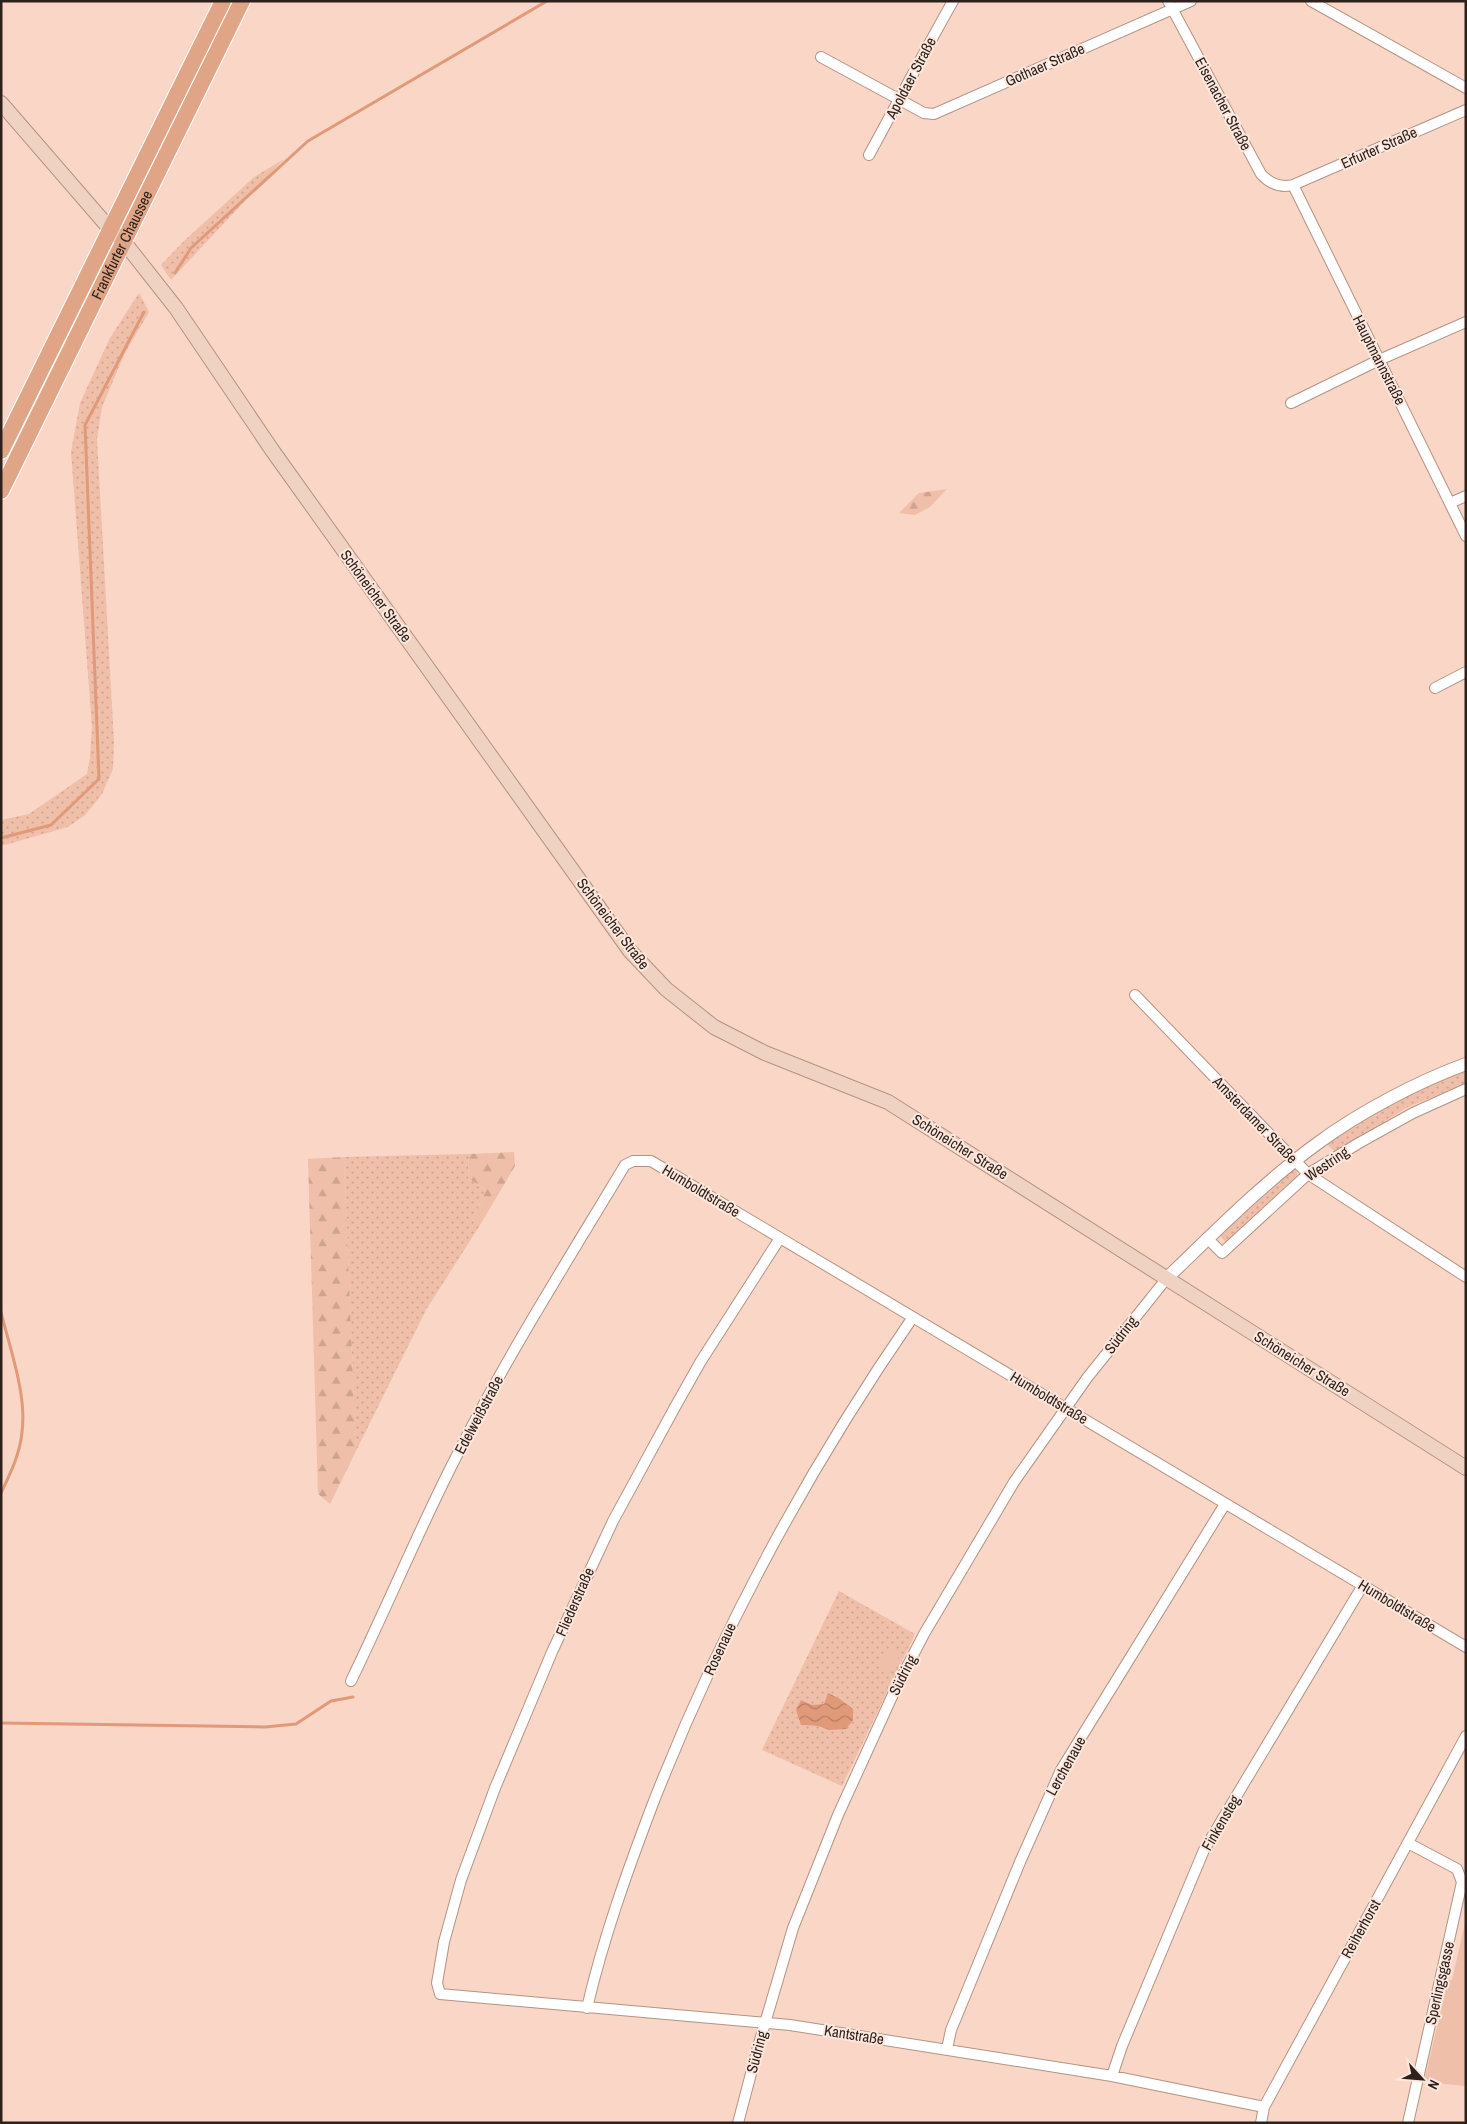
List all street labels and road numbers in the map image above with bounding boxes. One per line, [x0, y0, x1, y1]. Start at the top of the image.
street label: Apoldaer Straße [880, 33, 941, 123]
street label: Gothaer Straße [1002, 38, 1088, 91]
street label: Eisenacher Straße [1190, 54, 1257, 154]
street label: Erfurter Straße [1337, 121, 1420, 174]
street label: Frankfurter Chaussee [86, 187, 157, 303]
street label: Hauptmannstraße [1348, 311, 1411, 409]
street label: Schöneicher Straße [336, 545, 417, 646]
street label: Schöneicher Straße [572, 874, 655, 974]
street label: Amsterdamer Straße [1207, 1071, 1303, 1168]
street label: Schöneicher Straße [908, 1109, 1012, 1185]
street label: Westring [1301, 1141, 1353, 1186]
street label: Humboldtstraße [658, 1159, 744, 1222]
street label: Südring [1099, 1311, 1142, 1358]
street label: Schöneicher Straße [1250, 1326, 1354, 1402]
street label: Humboldtstraße [1006, 1366, 1092, 1429]
street label: Edelweißstraße [449, 1372, 508, 1458]
street label: Fliederstraße [550, 1564, 599, 1639]
street label: Humboldtstraße [1354, 1574, 1440, 1637]
street label: Rosenaue [698, 1619, 741, 1679]
street label: Südring [883, 1651, 922, 1699]
street label: Lerchenaue [1041, 1732, 1091, 1799]
street label: Finkensteg [1196, 1791, 1245, 1854]
street label: Reiherhorst [1336, 1895, 1386, 1962]
street label: Sperlingsgasse [1420, 1939, 1459, 2027]
street label: Kantstraße [823, 2019, 886, 2050]
street label: Südring [741, 2028, 772, 2075]

